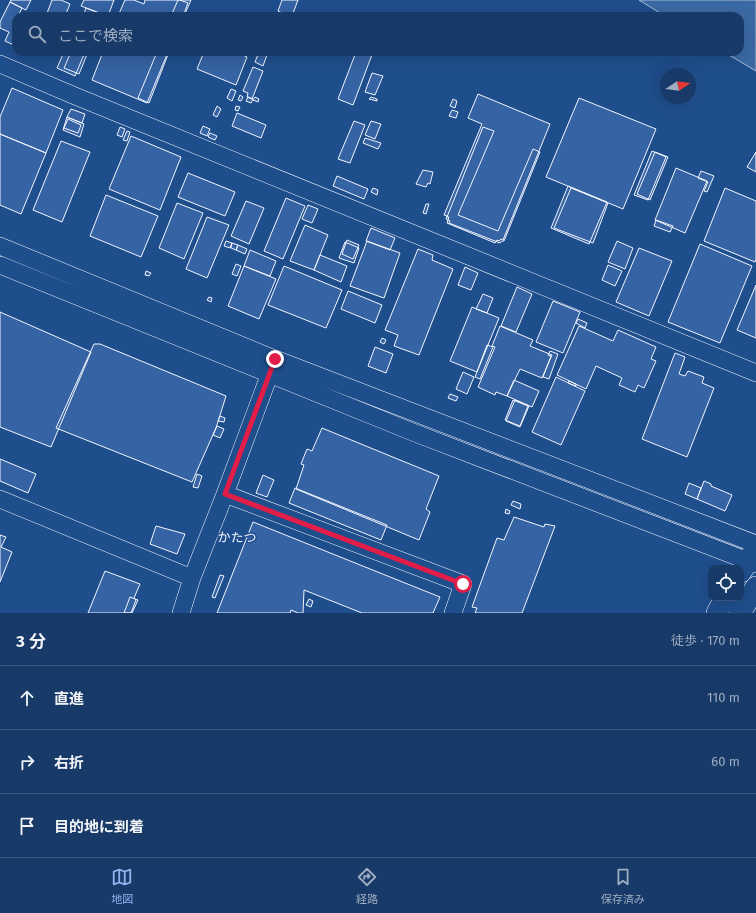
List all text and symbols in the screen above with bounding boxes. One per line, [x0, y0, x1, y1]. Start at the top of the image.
search box [12, 12, 744, 56]
icon: search [26, 23, 48, 45]
text: ここで検索 [58, 27, 133, 45]
north arrow [660, 68, 696, 104]
route end [266, 350, 284, 368]
district label: かたつ [217, 530, 257, 545]
map controls [708, 565, 744, 601]
button: locate [708, 565, 744, 601]
route start [454, 575, 472, 593]
text: 3 分 [16, 631, 46, 652]
text: 徒歩 · 170 m [671, 633, 740, 648]
icon: ahead [16, 687, 38, 709]
text: 直進 [54, 690, 84, 708]
text: 110 m [707, 690, 740, 705]
icon: right [16, 751, 38, 773]
text: 右折 [54, 754, 84, 772]
text: 60 m [711, 754, 740, 769]
icon: arrive [16, 815, 38, 837]
text: 目的地に到着 [54, 818, 144, 836]
tab: 地図 [111, 866, 133, 906]
tab: 経路 [356, 866, 378, 906]
tab: 保存済み [601, 866, 645, 906]

